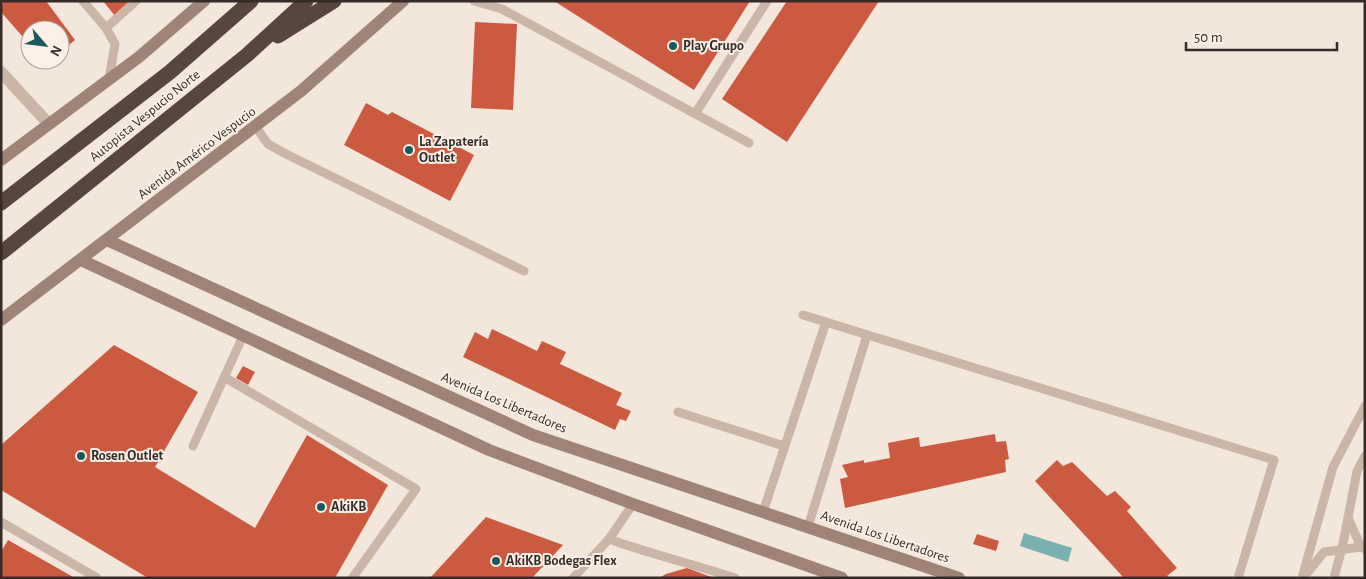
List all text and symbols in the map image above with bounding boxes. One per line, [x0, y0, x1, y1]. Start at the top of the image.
north arrow [20, 20, 70, 70]
scale bar [1186, 20, 1337, 52]
text: 50 m [1194, 30, 1223, 45]
place label: Play Grupo [683, 39, 744, 53]
marker: Play Grupo [667, 40, 679, 52]
text: N [47, 43, 64, 58]
street label: Autopista Vespucio Norte [87, 67, 203, 165]
street label: Avenida Américo Vespucio [135, 104, 259, 202]
place label: La Zapatería Outlet [419, 135, 489, 165]
marker: La Zapatería Outlet [403, 144, 415, 156]
street label: Avenida Los Libertadores [439, 370, 569, 436]
place label: Rosen Outlet [91, 449, 164, 463]
marker: Rosen Outlet [75, 450, 87, 462]
place label: AkiKB [331, 500, 366, 514]
marker: AkiKB [315, 501, 327, 513]
street label: Avenida Los Libertadores [819, 508, 951, 566]
place label: AkiKB Bodegas Flex [506, 554, 617, 568]
marker: AkiKB Bodegas Flex [490, 555, 502, 567]

